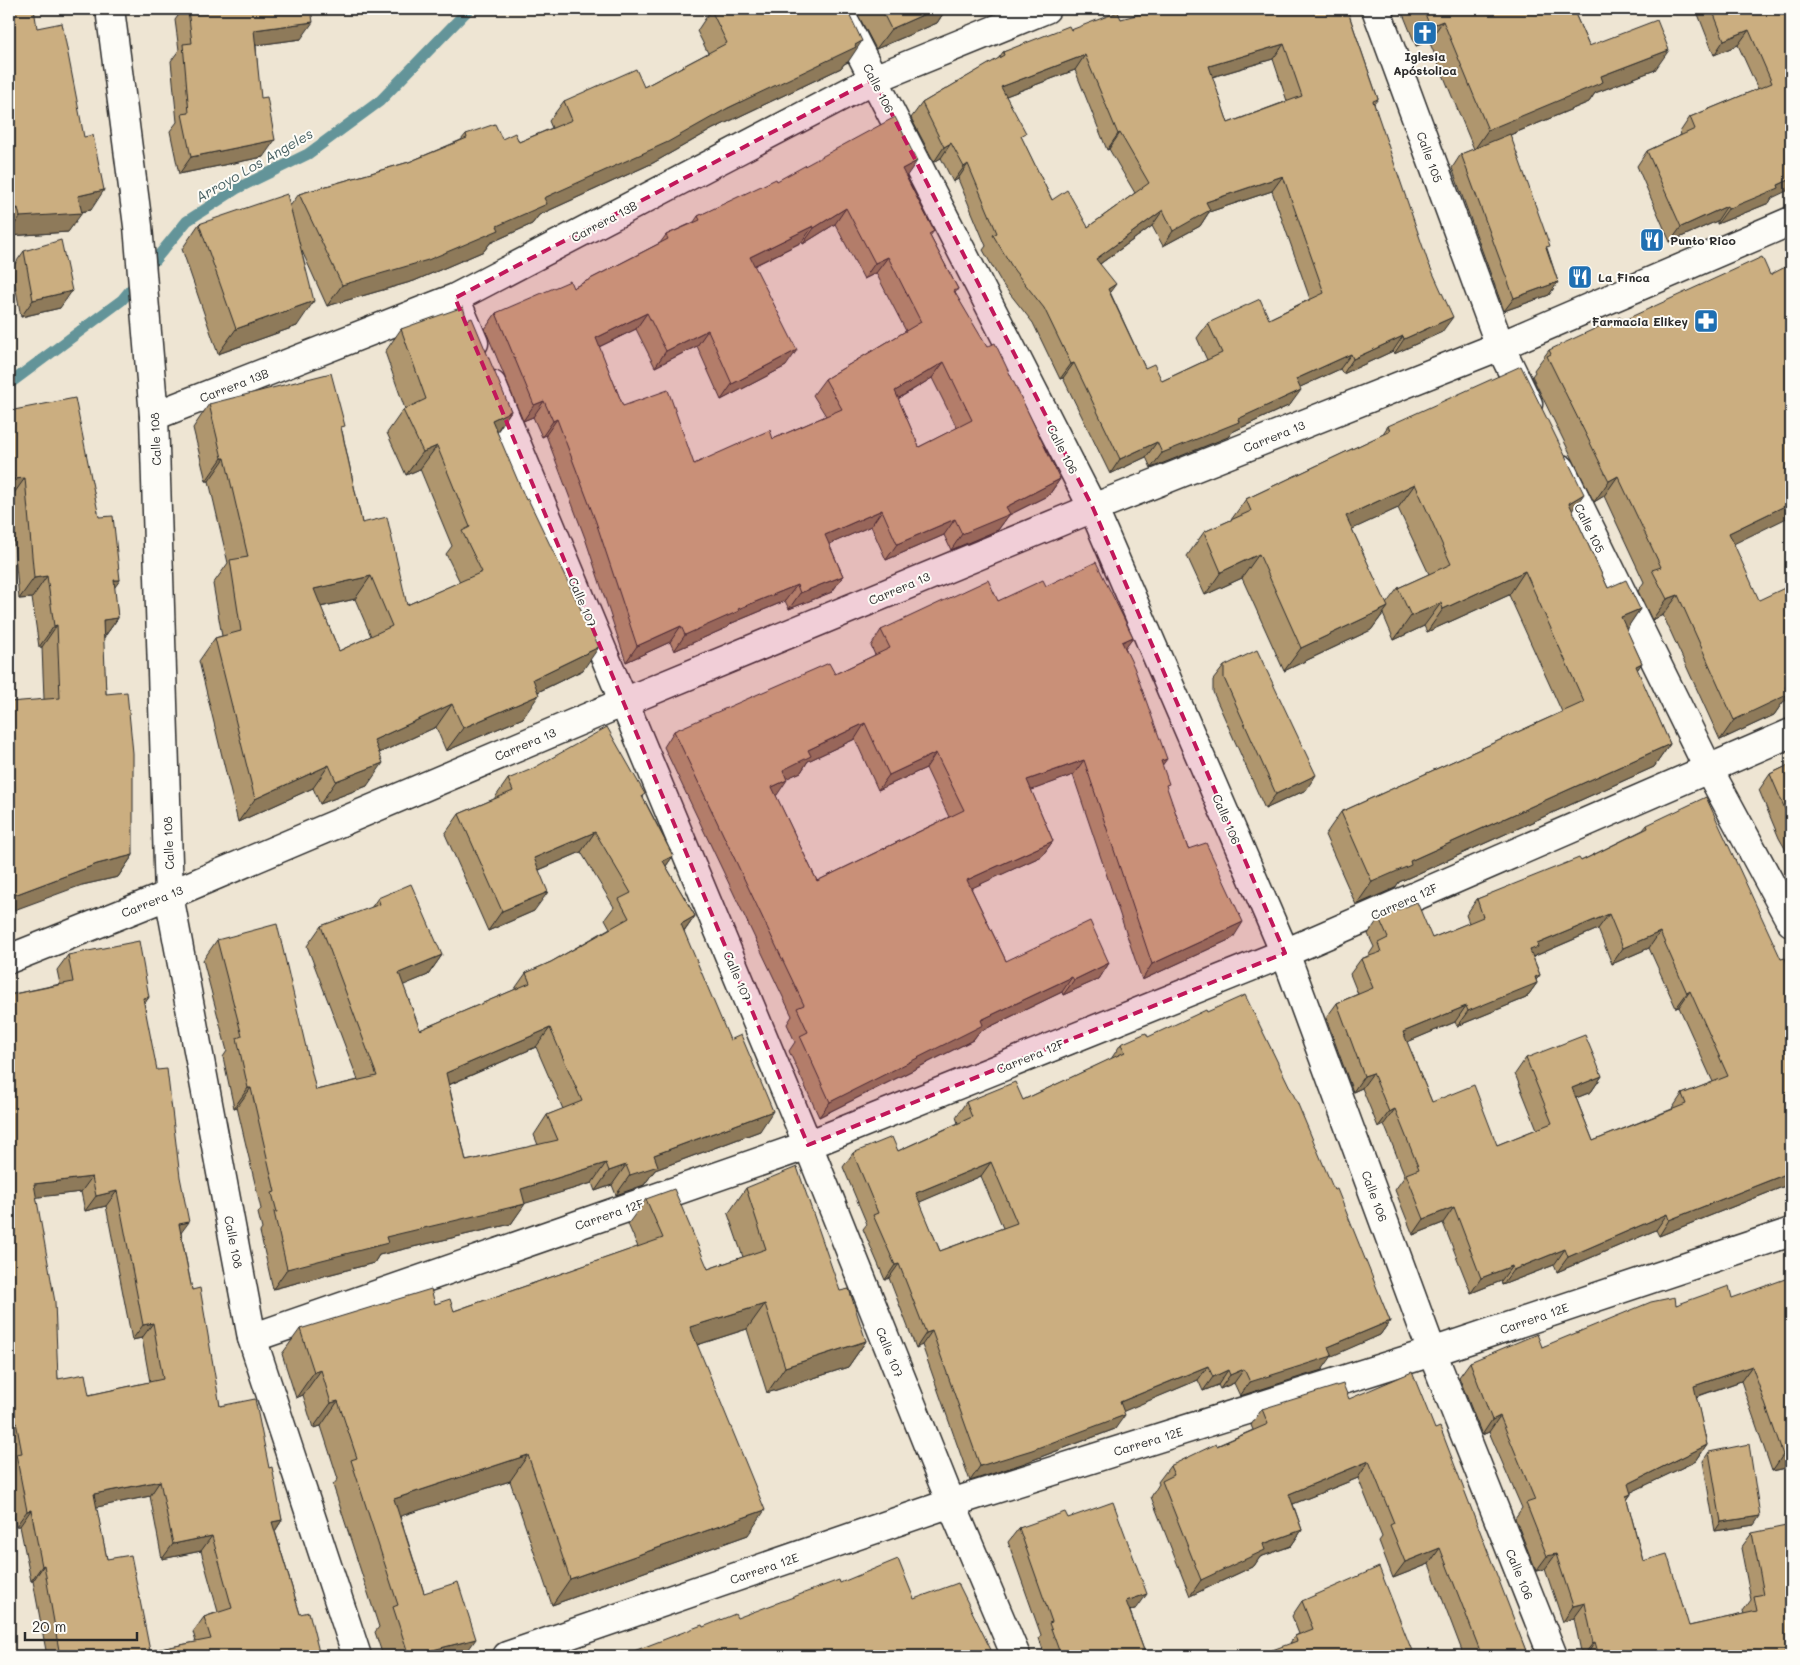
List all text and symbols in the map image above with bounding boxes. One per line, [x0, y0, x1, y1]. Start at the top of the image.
church icon: Iglesia Apóstolica [1412, 20, 1438, 46]
place label: Iglesia Apóstolica [1393, 48, 1457, 78]
street label: Calle 106 [860, 61, 898, 115]
water label: Arroyo Los Angeles [192, 124, 316, 206]
street label: Calle 105 [1413, 129, 1447, 185]
street label: Carrera 13B [568, 197, 640, 245]
restaurant icon: Punto Rico [1639, 227, 1665, 253]
place label: Punto Rico [1670, 232, 1736, 248]
restaurant icon: La Finca [1567, 264, 1593, 290]
place label: La Finca [1598, 269, 1650, 285]
pharmacy icon: Farmacia Elikey [1693, 308, 1719, 334]
place label: Farmacia Elikey [1592, 313, 1688, 329]
street label: Carrera 13B [197, 365, 271, 405]
street label: Calle 108 [146, 412, 164, 466]
street label: Carrera 13 [1241, 416, 1307, 456]
street label: Calle 106 [1044, 422, 1082, 476]
street label: Calle 105 [1571, 501, 1609, 555]
street label: Carrera 13 [866, 568, 932, 608]
street label: Calle 107 [565, 575, 601, 630]
street label: Carrera 13 [492, 724, 558, 764]
street label: Calle 106 [1209, 791, 1245, 847]
street label: Calle 108 [159, 816, 177, 870]
street label: Carrera 12F [1368, 879, 1440, 923]
street label: Carrera 13 [119, 881, 185, 921]
street label: Calle 107 [720, 949, 756, 1004]
street label: Carrera 12F [994, 1035, 1066, 1077]
street label: Calle 106 [1358, 1168, 1392, 1224]
street label: Carrera 12F [573, 1195, 646, 1233]
street label: Calle 108 [221, 1214, 247, 1270]
street label: Carrera 12E [1497, 1299, 1571, 1337]
street label: Calle 107 [873, 1325, 907, 1380]
street label: Carrera 12E [1111, 1423, 1185, 1459]
street label: Calle 106 [1503, 1546, 1537, 1602]
street label: Carrera 12E [727, 1549, 801, 1587]
scale bar [25, 1610, 138, 1642]
text: 20 m [32, 1616, 66, 1636]

